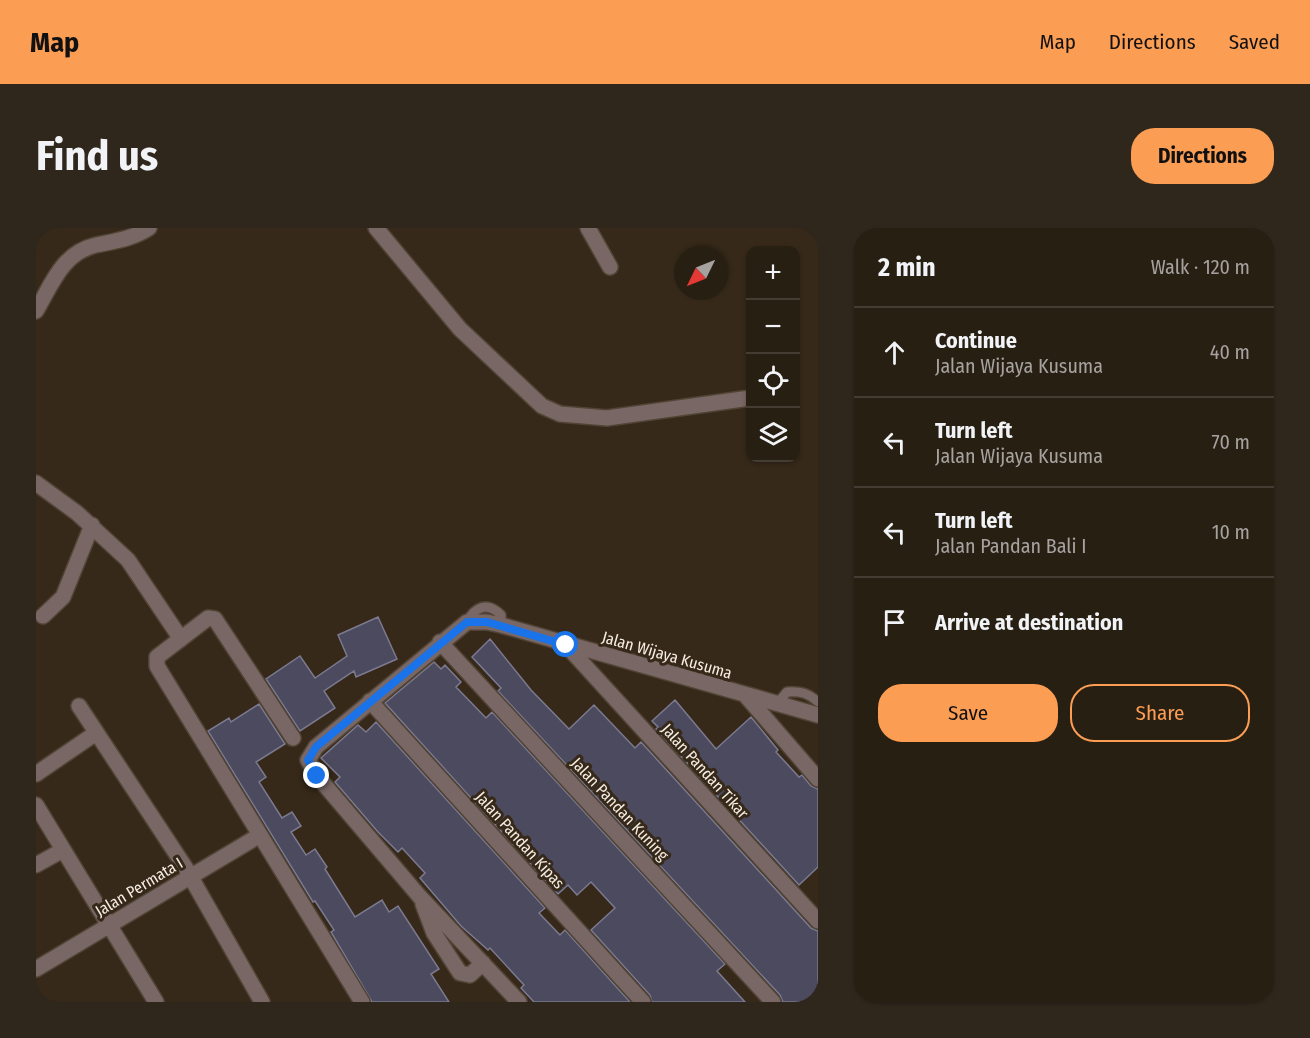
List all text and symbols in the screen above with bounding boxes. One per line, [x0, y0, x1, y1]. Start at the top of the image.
text: Map [30, 26, 79, 59]
text: Map [1039, 29, 1076, 55]
text: Directions [1109, 29, 1196, 55]
text: Saved [1229, 29, 1280, 55]
button: Directions [1131, 128, 1274, 184]
text: Find us [36, 131, 158, 181]
north arrow [674, 246, 728, 300]
map controls [746, 246, 800, 462]
button: + [746, 246, 800, 300]
text: 2 min [878, 252, 936, 283]
text: Walk · 120 m [1151, 255, 1250, 279]
button: − [746, 300, 800, 354]
text: Continue [935, 327, 1017, 354]
icon: ahead [878, 336, 911, 369]
text: 40 m [1210, 340, 1250, 364]
button: locate [746, 354, 800, 408]
text: Jalan Wijaya Kusuma [935, 354, 1103, 378]
button: layers [746, 408, 800, 462]
text: Turn left [935, 417, 1013, 444]
icon: left [878, 426, 911, 459]
text: 70 m [1212, 430, 1250, 454]
text: Jalan Wijaya Kusuma [935, 444, 1103, 468]
text: Turn left [935, 507, 1013, 534]
icon: left [878, 516, 911, 549]
text: 10 m [1212, 520, 1250, 544]
text: Jalan Pandan Bali I [935, 534, 1087, 558]
icon: arrive [878, 606, 911, 639]
text: Arrive at destination [935, 609, 1123, 636]
street label: Jalan Wijaya Kusuma [600, 627, 734, 683]
route start [552, 631, 578, 657]
button: Save [878, 684, 1058, 742]
button: Share [1070, 684, 1250, 742]
street label: Jalan Pandan Tikar [658, 720, 753, 823]
street label: Jalan Pandan Kuning [567, 754, 673, 865]
route end [303, 762, 329, 788]
street label: Jalan Pandan Kipas [471, 788, 569, 893]
street label: Jalan Permata I [92, 853, 186, 921]

